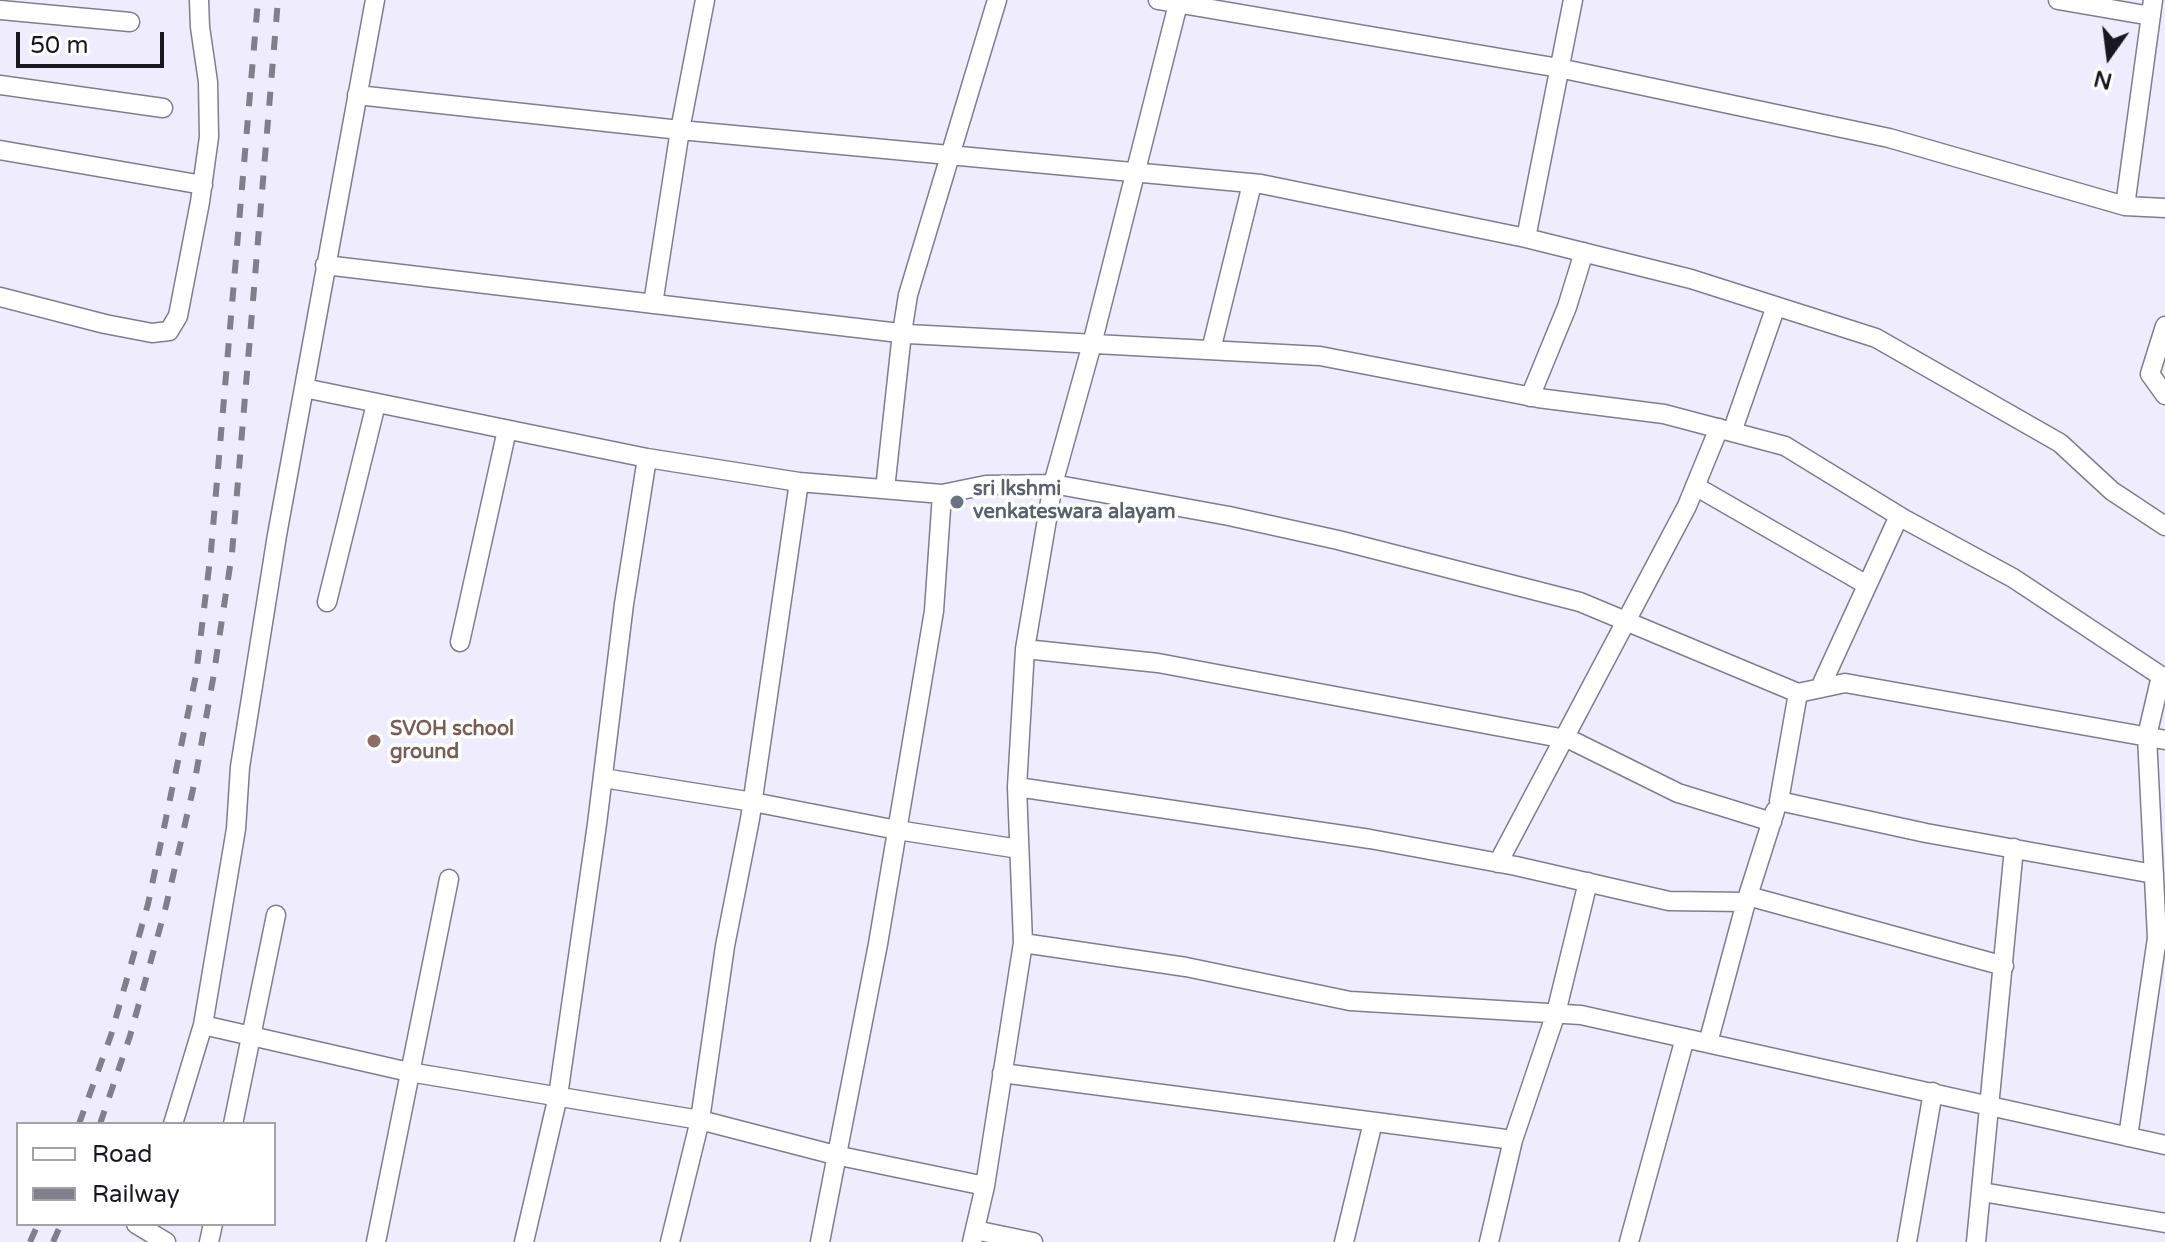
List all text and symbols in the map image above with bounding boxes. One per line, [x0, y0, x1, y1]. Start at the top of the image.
scale bar [20, 16, 168, 66]
north arrow [2069, 16, 2149, 96]
text: 50 m [30, 31, 88, 60]
text: N [2091, 65, 2115, 94]
place label: sri lkshmi venkateswara alayam [973, 478, 1176, 525]
marker: sri lkshmi venkateswara alayam [948, 493, 966, 511]
place label: SVOH school ground [390, 718, 514, 765]
marker: SVOH school ground [365, 732, 383, 750]
legend [16, 1122, 276, 1226]
text: Road [92, 1140, 152, 1169]
text: Railway [92, 1180, 180, 1209]

